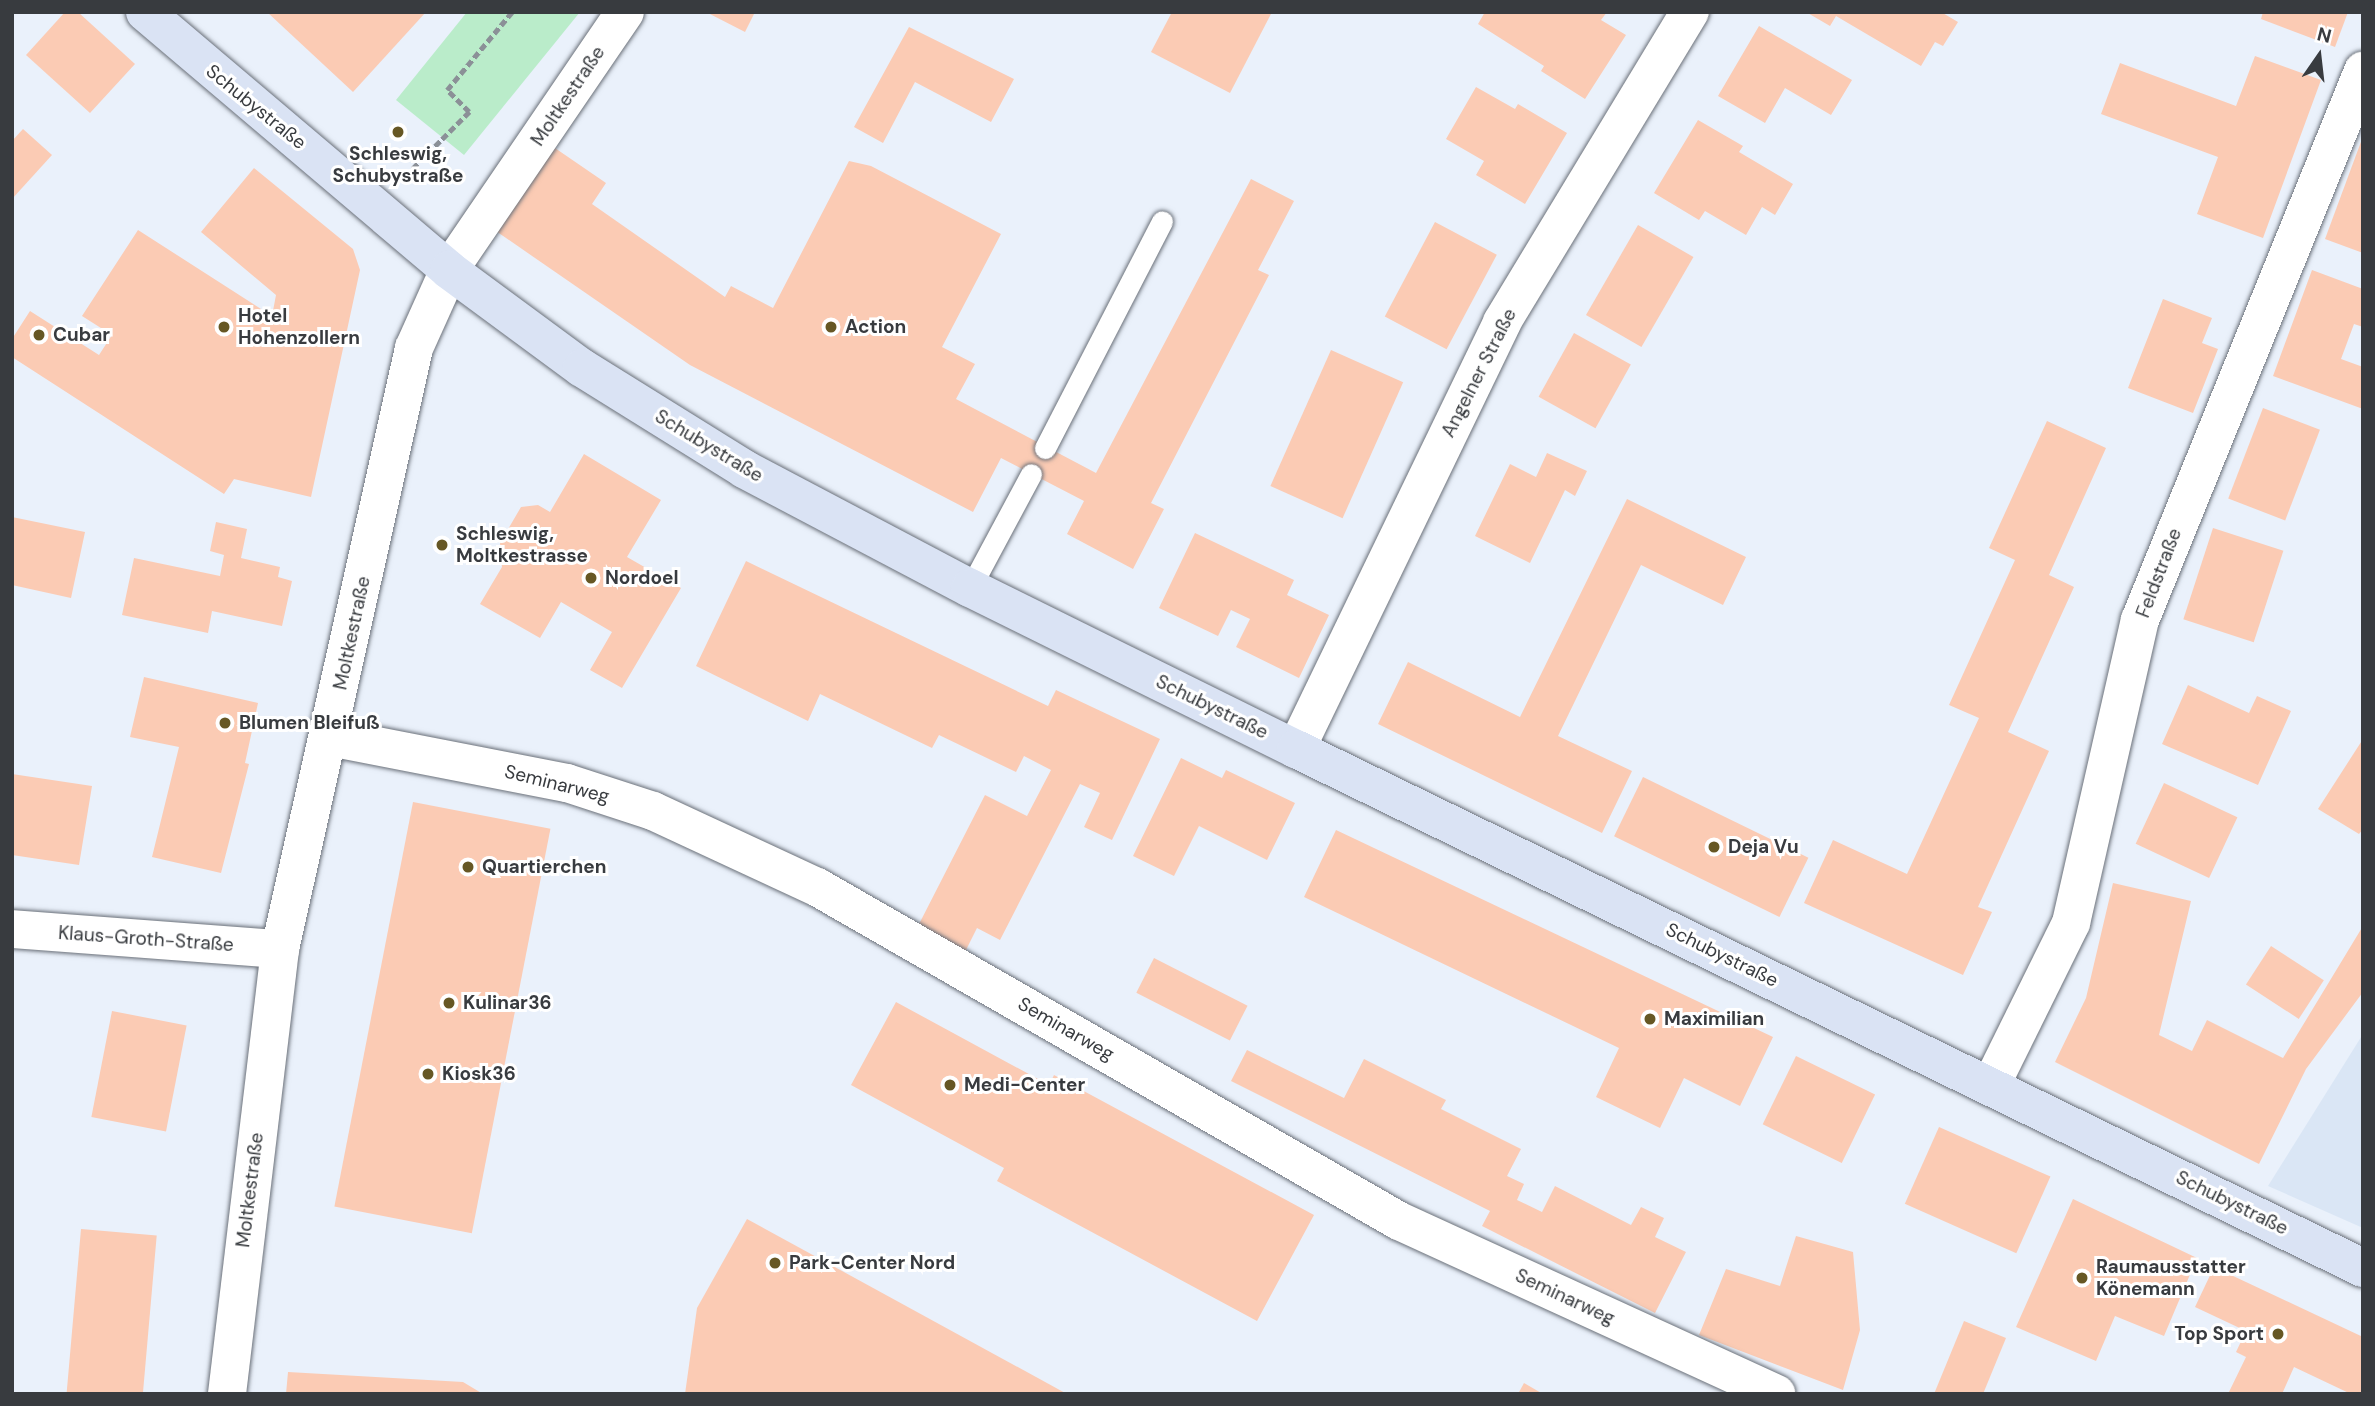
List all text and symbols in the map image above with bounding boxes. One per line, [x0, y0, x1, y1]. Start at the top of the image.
north arrow [2284, 21, 2354, 91]
text: N [2314, 21, 2334, 49]
street label: Moltkestraße [526, 42, 610, 150]
street label: Schubystraße [201, 60, 311, 154]
marker: Schleswig, Schubystraße [390, 124, 406, 140]
place label: Schleswig, Schubystraße [333, 143, 463, 187]
place label: Hotel Hohenzollern [238, 305, 360, 349]
street label: Angelner Straße [1437, 305, 1521, 441]
place label: Action [845, 316, 906, 338]
marker: Hotel Hohenzollern [216, 319, 232, 335]
marker: Action [823, 319, 839, 335]
place label: Cubar [53, 324, 110, 346]
marker: Cubar [31, 327, 47, 343]
street label: Schubystraße [651, 405, 767, 487]
place label: Schleswig, Moltkestrasse [456, 523, 588, 567]
street label: Feldstraße [2132, 525, 2186, 621]
marker: Schleswig, Moltkestrasse [434, 537, 450, 553]
place label: Nordoel [605, 567, 679, 589]
marker: Nordoel [583, 570, 599, 586]
street label: Moltkestraße [329, 574, 375, 692]
street label: Schubystraße [1152, 670, 1272, 744]
place label: Blumen Bleifuß [239, 712, 380, 734]
marker: Blumen Bleifuß [217, 715, 233, 731]
street label: Seminarweg [502, 760, 612, 808]
place label: Deja Vu [1728, 836, 1799, 858]
marker: Deja Vu [1706, 839, 1722, 855]
place label: Quartierchen [482, 856, 606, 878]
marker: Quartierchen [460, 859, 476, 875]
street label: Schubystraße [1662, 918, 1782, 992]
street label: Klaus-Groth-Straße [57, 921, 235, 957]
place label: Kulinar36 [463, 992, 552, 1014]
street label: Seminarweg [1014, 992, 1118, 1066]
marker: Kulinar36 [441, 995, 457, 1011]
place label: Maximilian [1664, 1008, 1764, 1030]
marker: Maximilian [1642, 1011, 1658, 1027]
place label: Kiosk36 [442, 1063, 516, 1085]
marker: Kiosk36 [420, 1066, 436, 1082]
place label: Medi-Center [964, 1074, 1085, 1096]
marker: Medi-Center [942, 1077, 958, 1093]
street label: Moltkestraße [232, 1131, 268, 1249]
street label: Schubystraße [2172, 1166, 2292, 1240]
place label: Park-Center Nord [789, 1252, 955, 1274]
marker: Park-Center Nord [767, 1255, 783, 1271]
place label: Raumausstatter Könemann [2096, 1256, 2246, 1300]
street label: Seminarweg [1512, 1264, 1618, 1330]
marker: Raumausstatter Könemann [2074, 1270, 2090, 1286]
place label: Top Sport [2174, 1323, 2264, 1345]
marker: Top Sport [2270, 1326, 2286, 1342]

